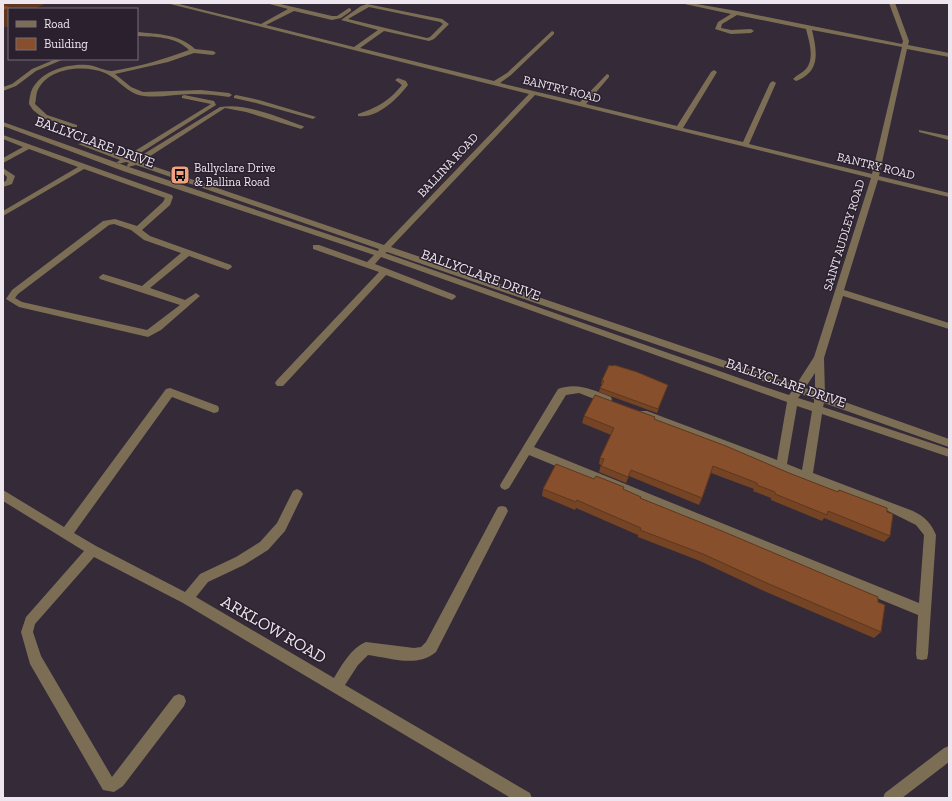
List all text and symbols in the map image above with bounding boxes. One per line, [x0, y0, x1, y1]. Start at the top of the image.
legend [8, 8, 138, 60]
text: Road [44, 17, 70, 31]
text: Building [44, 37, 88, 51]
street label: BANTRY ROAD [522, 73, 602, 105]
street label: BALLYCLARE DRIVE [33, 112, 157, 172]
street label: BALLINA ROAD [415, 130, 481, 200]
street label: BANTRY ROAD [836, 150, 916, 182]
place label: Ballyclare Drive & Ballina Road [194, 161, 276, 189]
bus stop icon: Ballyclare Drive & Ballina Road [169, 164, 191, 186]
street label: SAINT AUDLEY ROAD [820, 178, 868, 292]
street label: BALLYCLARE DRIVE [419, 245, 543, 305]
street label: BALLYCLARE DRIVE [724, 354, 848, 412]
street label: ARKLOW ROAD [218, 591, 330, 667]

